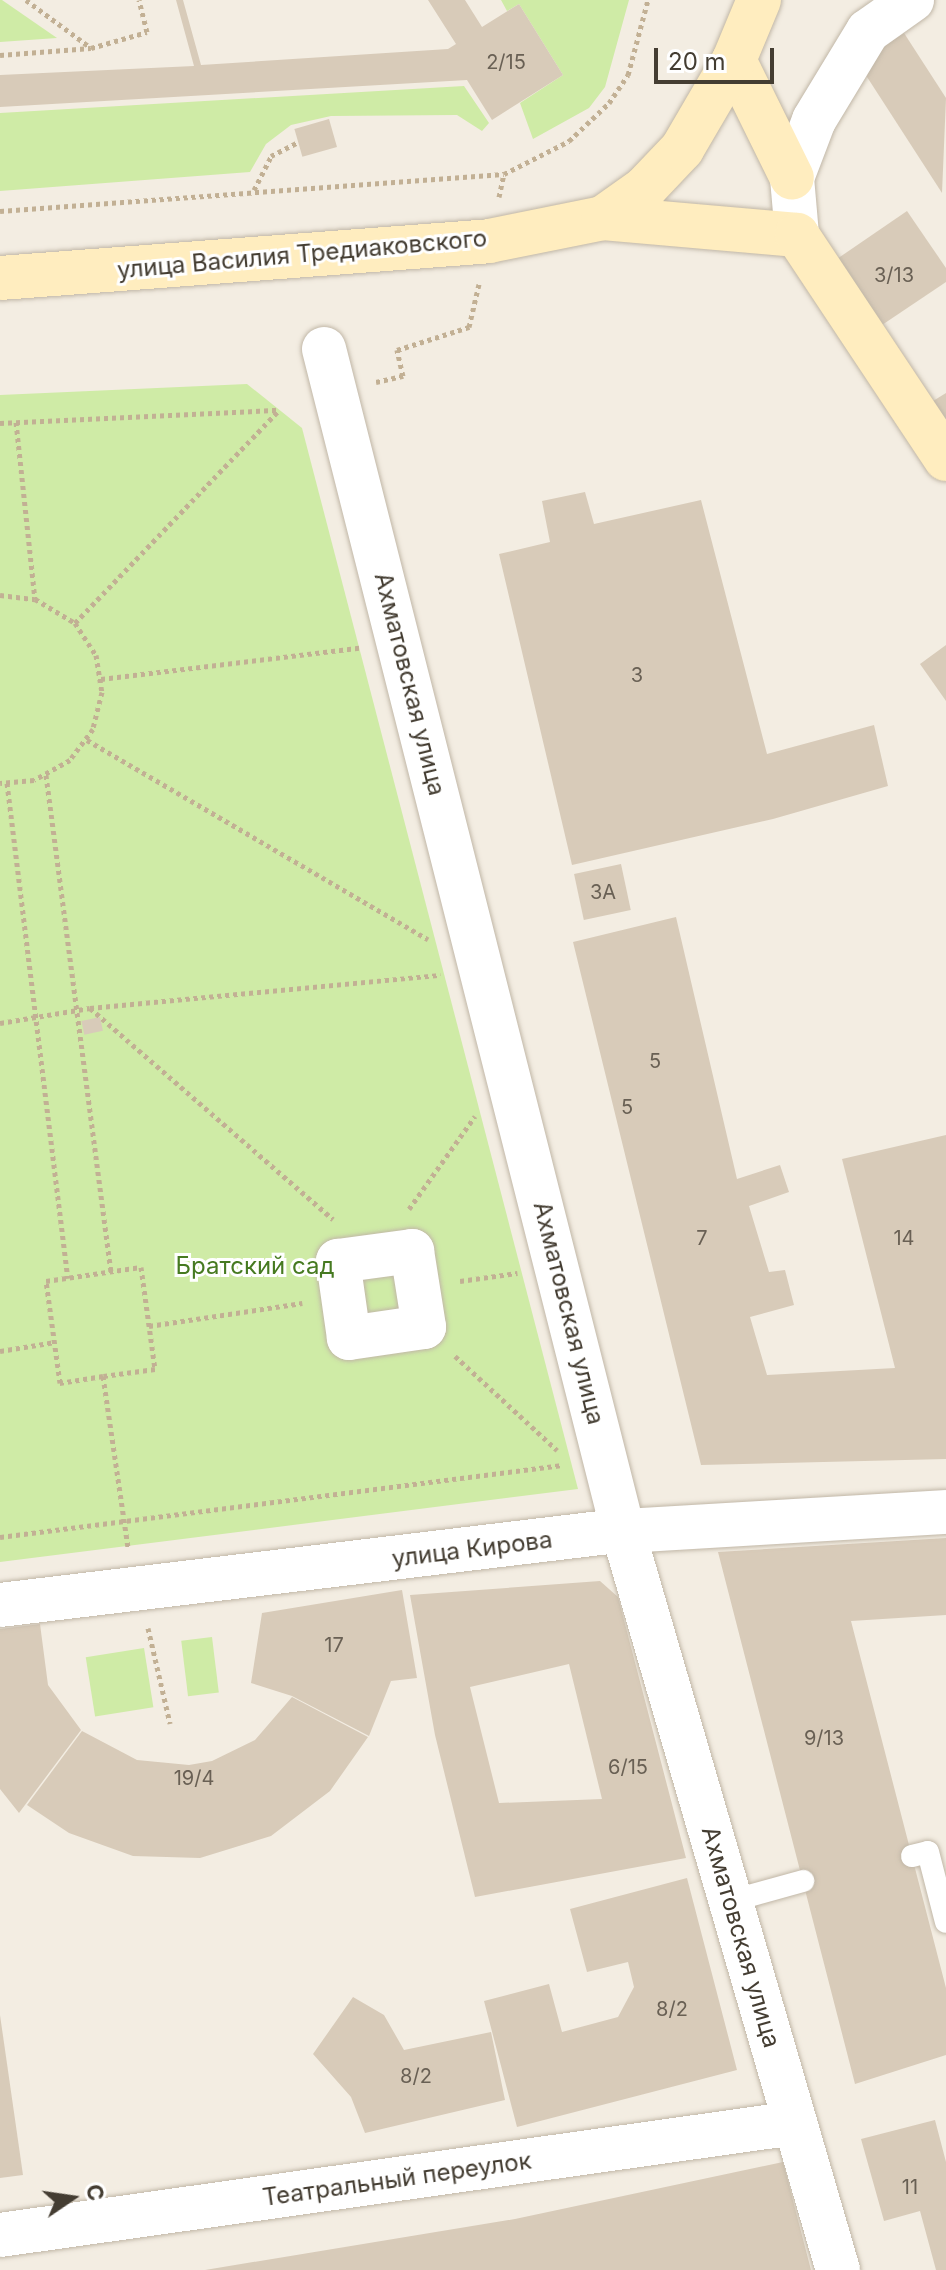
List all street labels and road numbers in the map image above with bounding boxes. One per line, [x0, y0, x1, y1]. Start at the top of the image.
street label: улица Василия Тредиаковского [116, 223, 488, 285]
street label: Ахматовская улица [368, 570, 452, 798]
street label: Ахматовская улица [527, 1199, 611, 1427]
street label: улица Кирова [390, 1525, 554, 1573]
street label: Ахматовская улица [696, 1823, 786, 2051]
street label: Театральный переулок [261, 2146, 533, 2212]

